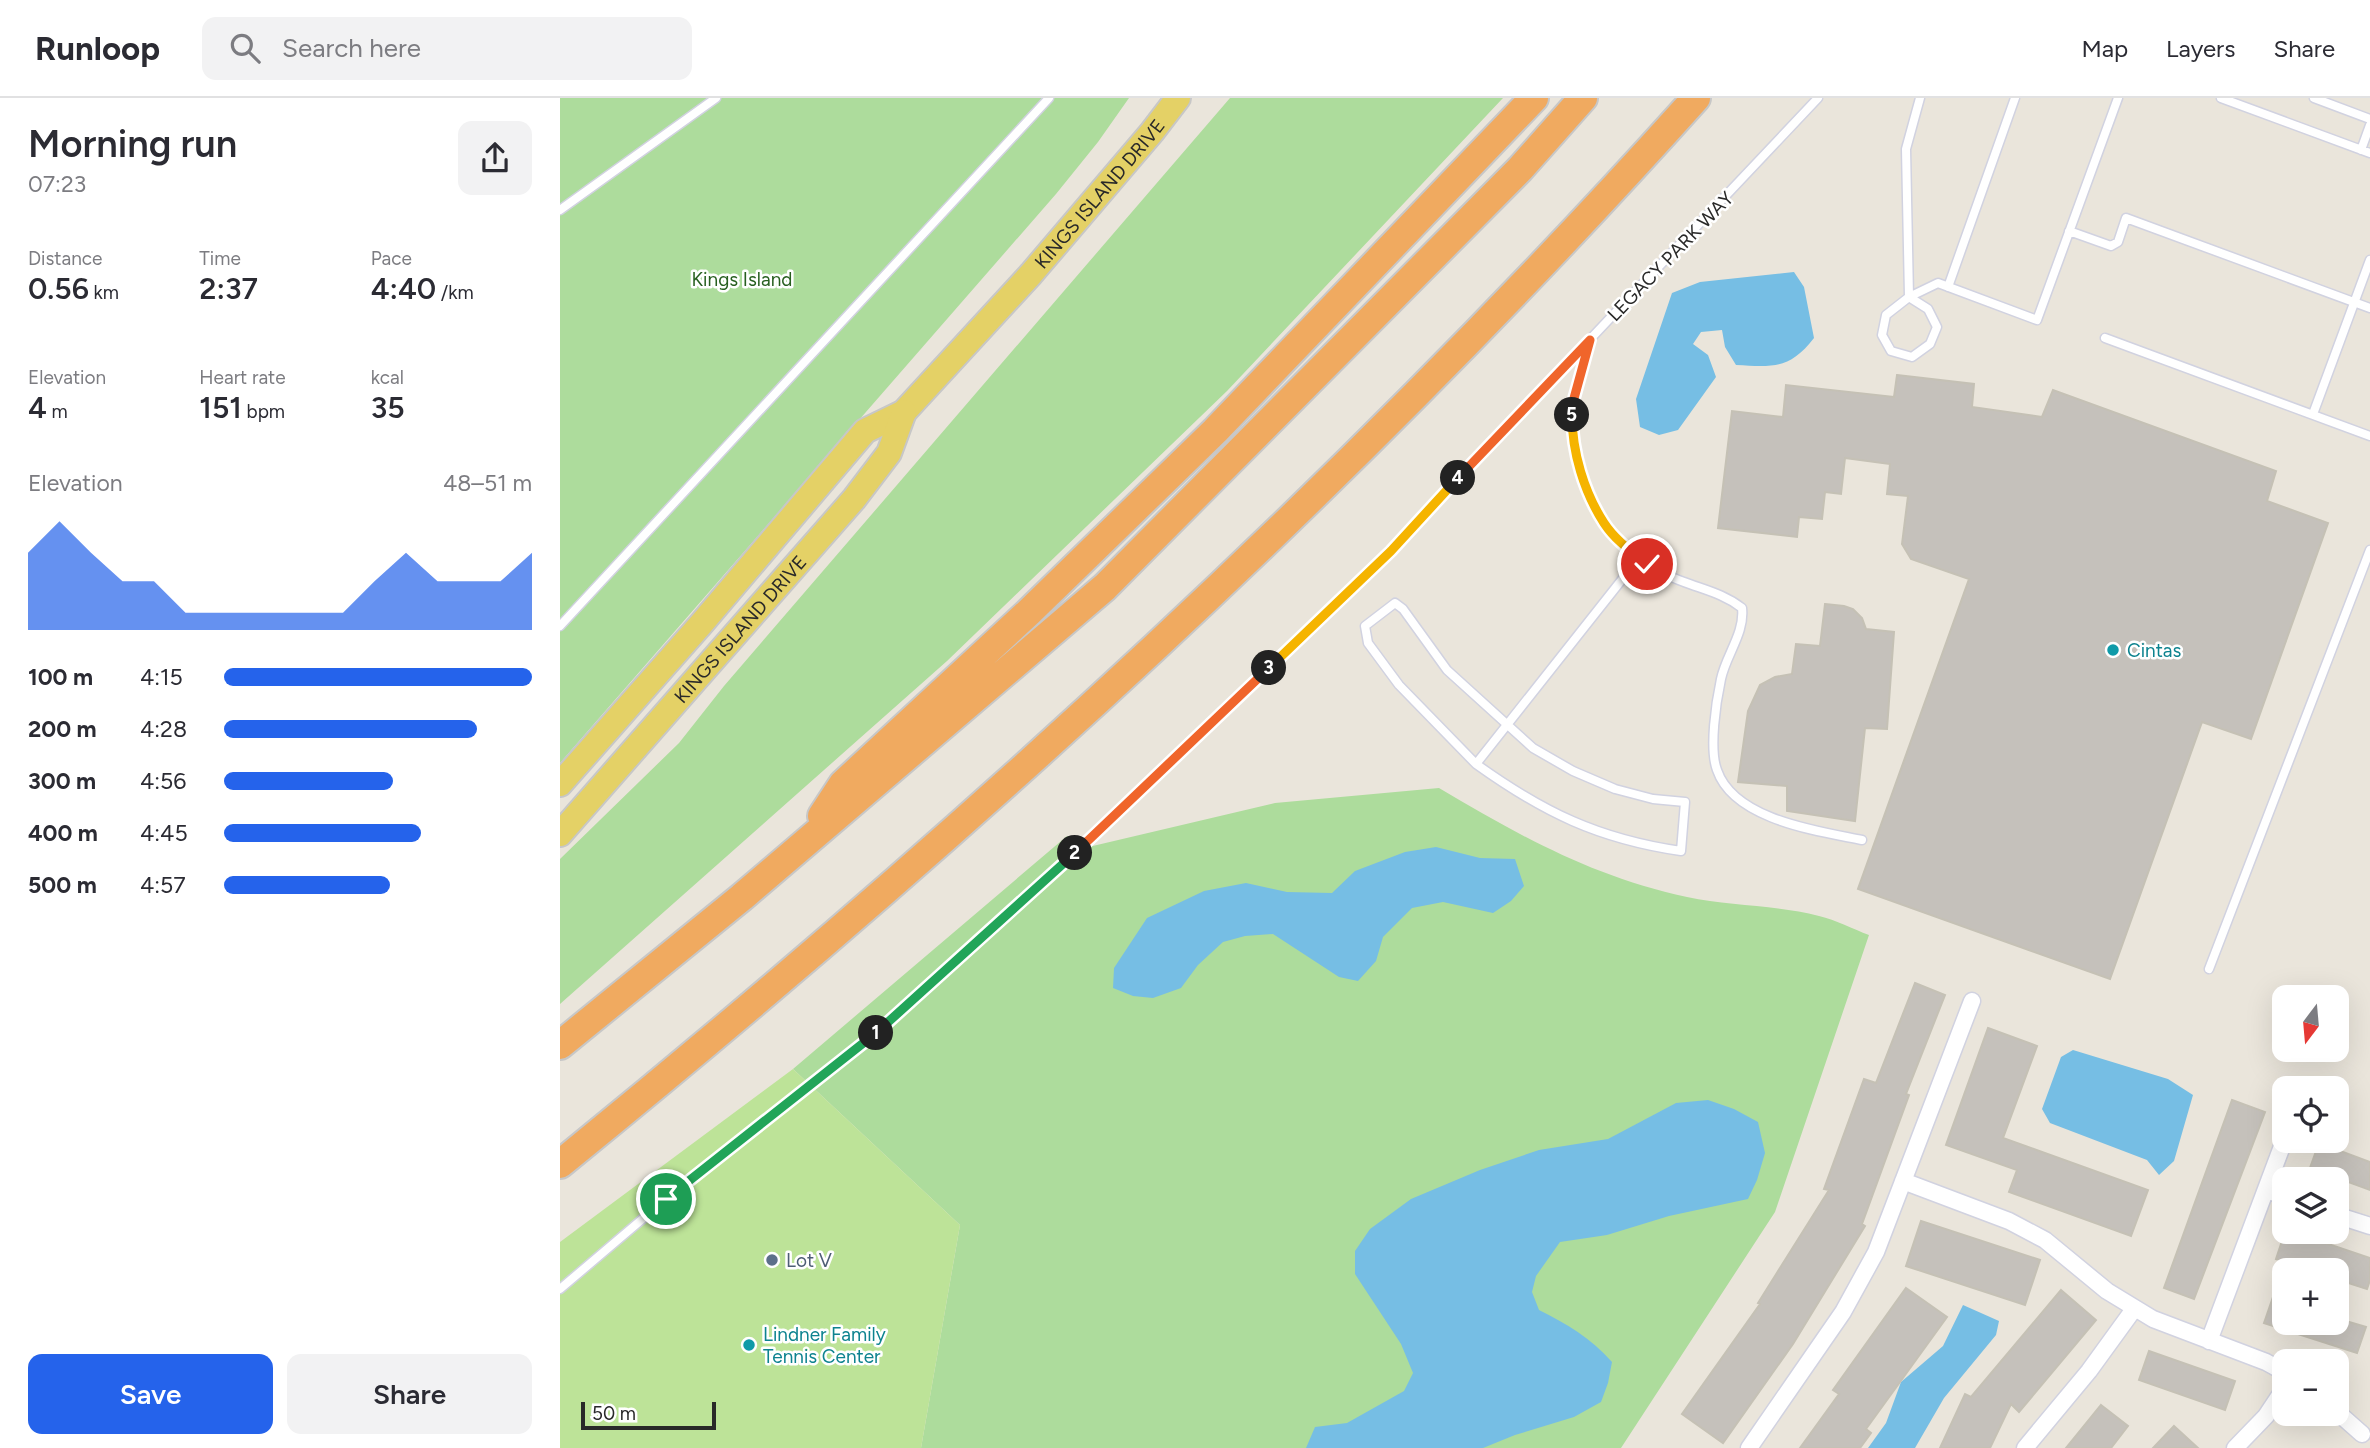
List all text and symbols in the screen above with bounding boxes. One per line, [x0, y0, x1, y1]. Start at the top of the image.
search box [202, 17, 692, 80]
text: Runloop [35, 29, 160, 68]
icon: search [226, 29, 264, 67]
text: Search here [282, 32, 421, 64]
text: Map [2081, 34, 2128, 63]
text: Layers [2166, 34, 2235, 63]
text: Share [2273, 34, 2335, 63]
street label: KINGS ISLAND DRIVE [1030, 115, 1170, 273]
text: Morning run [28, 121, 237, 167]
button: share [458, 121, 532, 195]
text: 07:23 [28, 170, 86, 198]
street label: LEGACY PARK WAY [1602, 186, 1739, 326]
text: Distance [28, 247, 102, 270]
text: Time [199, 247, 241, 270]
text: Pace [371, 247, 412, 270]
park label: Kings Island [692, 268, 792, 291]
text: 0.56 [28, 270, 89, 307]
text: 2:37 [199, 270, 258, 307]
text: 4:40 [371, 270, 436, 307]
text: km [89, 281, 119, 304]
text: /km [436, 281, 474, 304]
text: Elevation [28, 366, 106, 389]
text: Heart rate [199, 366, 286, 389]
text: kcal [371, 366, 404, 389]
text: 4 [28, 389, 47, 426]
text: 151 [199, 389, 242, 426]
text: 35 [371, 389, 405, 426]
pin: 5 [1555, 398, 1590, 432]
text: m [47, 400, 68, 423]
text: bpm [242, 400, 285, 423]
text: 5 [1566, 403, 1577, 426]
pin: 4 [1440, 460, 1476, 496]
text: 4 [1451, 466, 1464, 489]
text: Elevation [28, 469, 123, 497]
text: 48–51 m [443, 469, 532, 497]
pin [1617, 534, 1677, 594]
icon: check [1628, 545, 1666, 583]
street label: KINGS ISLAND DRIVE [669, 551, 811, 708]
place label: Cintas [2127, 639, 2182, 662]
marker: Cintas [2105, 642, 2121, 658]
pin: 3 [1252, 650, 1286, 686]
text: 3 [1263, 656, 1274, 679]
text: 100 m [28, 663, 93, 691]
text: 4:15 [140, 663, 183, 691]
text: 200 m [28, 715, 97, 743]
text: 4:28 [140, 715, 187, 743]
text: 300 m [28, 767, 96, 795]
text: 4:56 [140, 767, 186, 795]
text: 400 m [28, 819, 98, 847]
text: 4:45 [140, 819, 188, 847]
pin: 2 [1058, 836, 1092, 870]
text: 2 [1069, 841, 1080, 864]
text: 500 m [28, 871, 97, 899]
text: 4:57 [140, 871, 186, 899]
north arrow [2272, 985, 2348, 1062]
map controls [2272, 985, 2349, 1426]
pin: 1 [858, 1016, 894, 1051]
text: 1 [871, 1021, 880, 1044]
button: locate [2272, 1076, 2349, 1153]
button: layers [2272, 1167, 2349, 1244]
pin [636, 1169, 696, 1229]
icon: arrive [647, 1180, 685, 1218]
place label: Lot V [786, 1249, 832, 1272]
marker: Lot V [764, 1252, 780, 1268]
button: + [2272, 1258, 2349, 1335]
place label: Lindner Family Tennis Center [763, 1323, 886, 1368]
marker: Lindner Family Tennis Center [741, 1337, 757, 1353]
button: − [2272, 1349, 2349, 1426]
button: Save [28, 1354, 273, 1434]
button: Share [287, 1354, 532, 1434]
scale bar [581, 1399, 716, 1431]
text: 50 m [592, 1402, 636, 1425]

